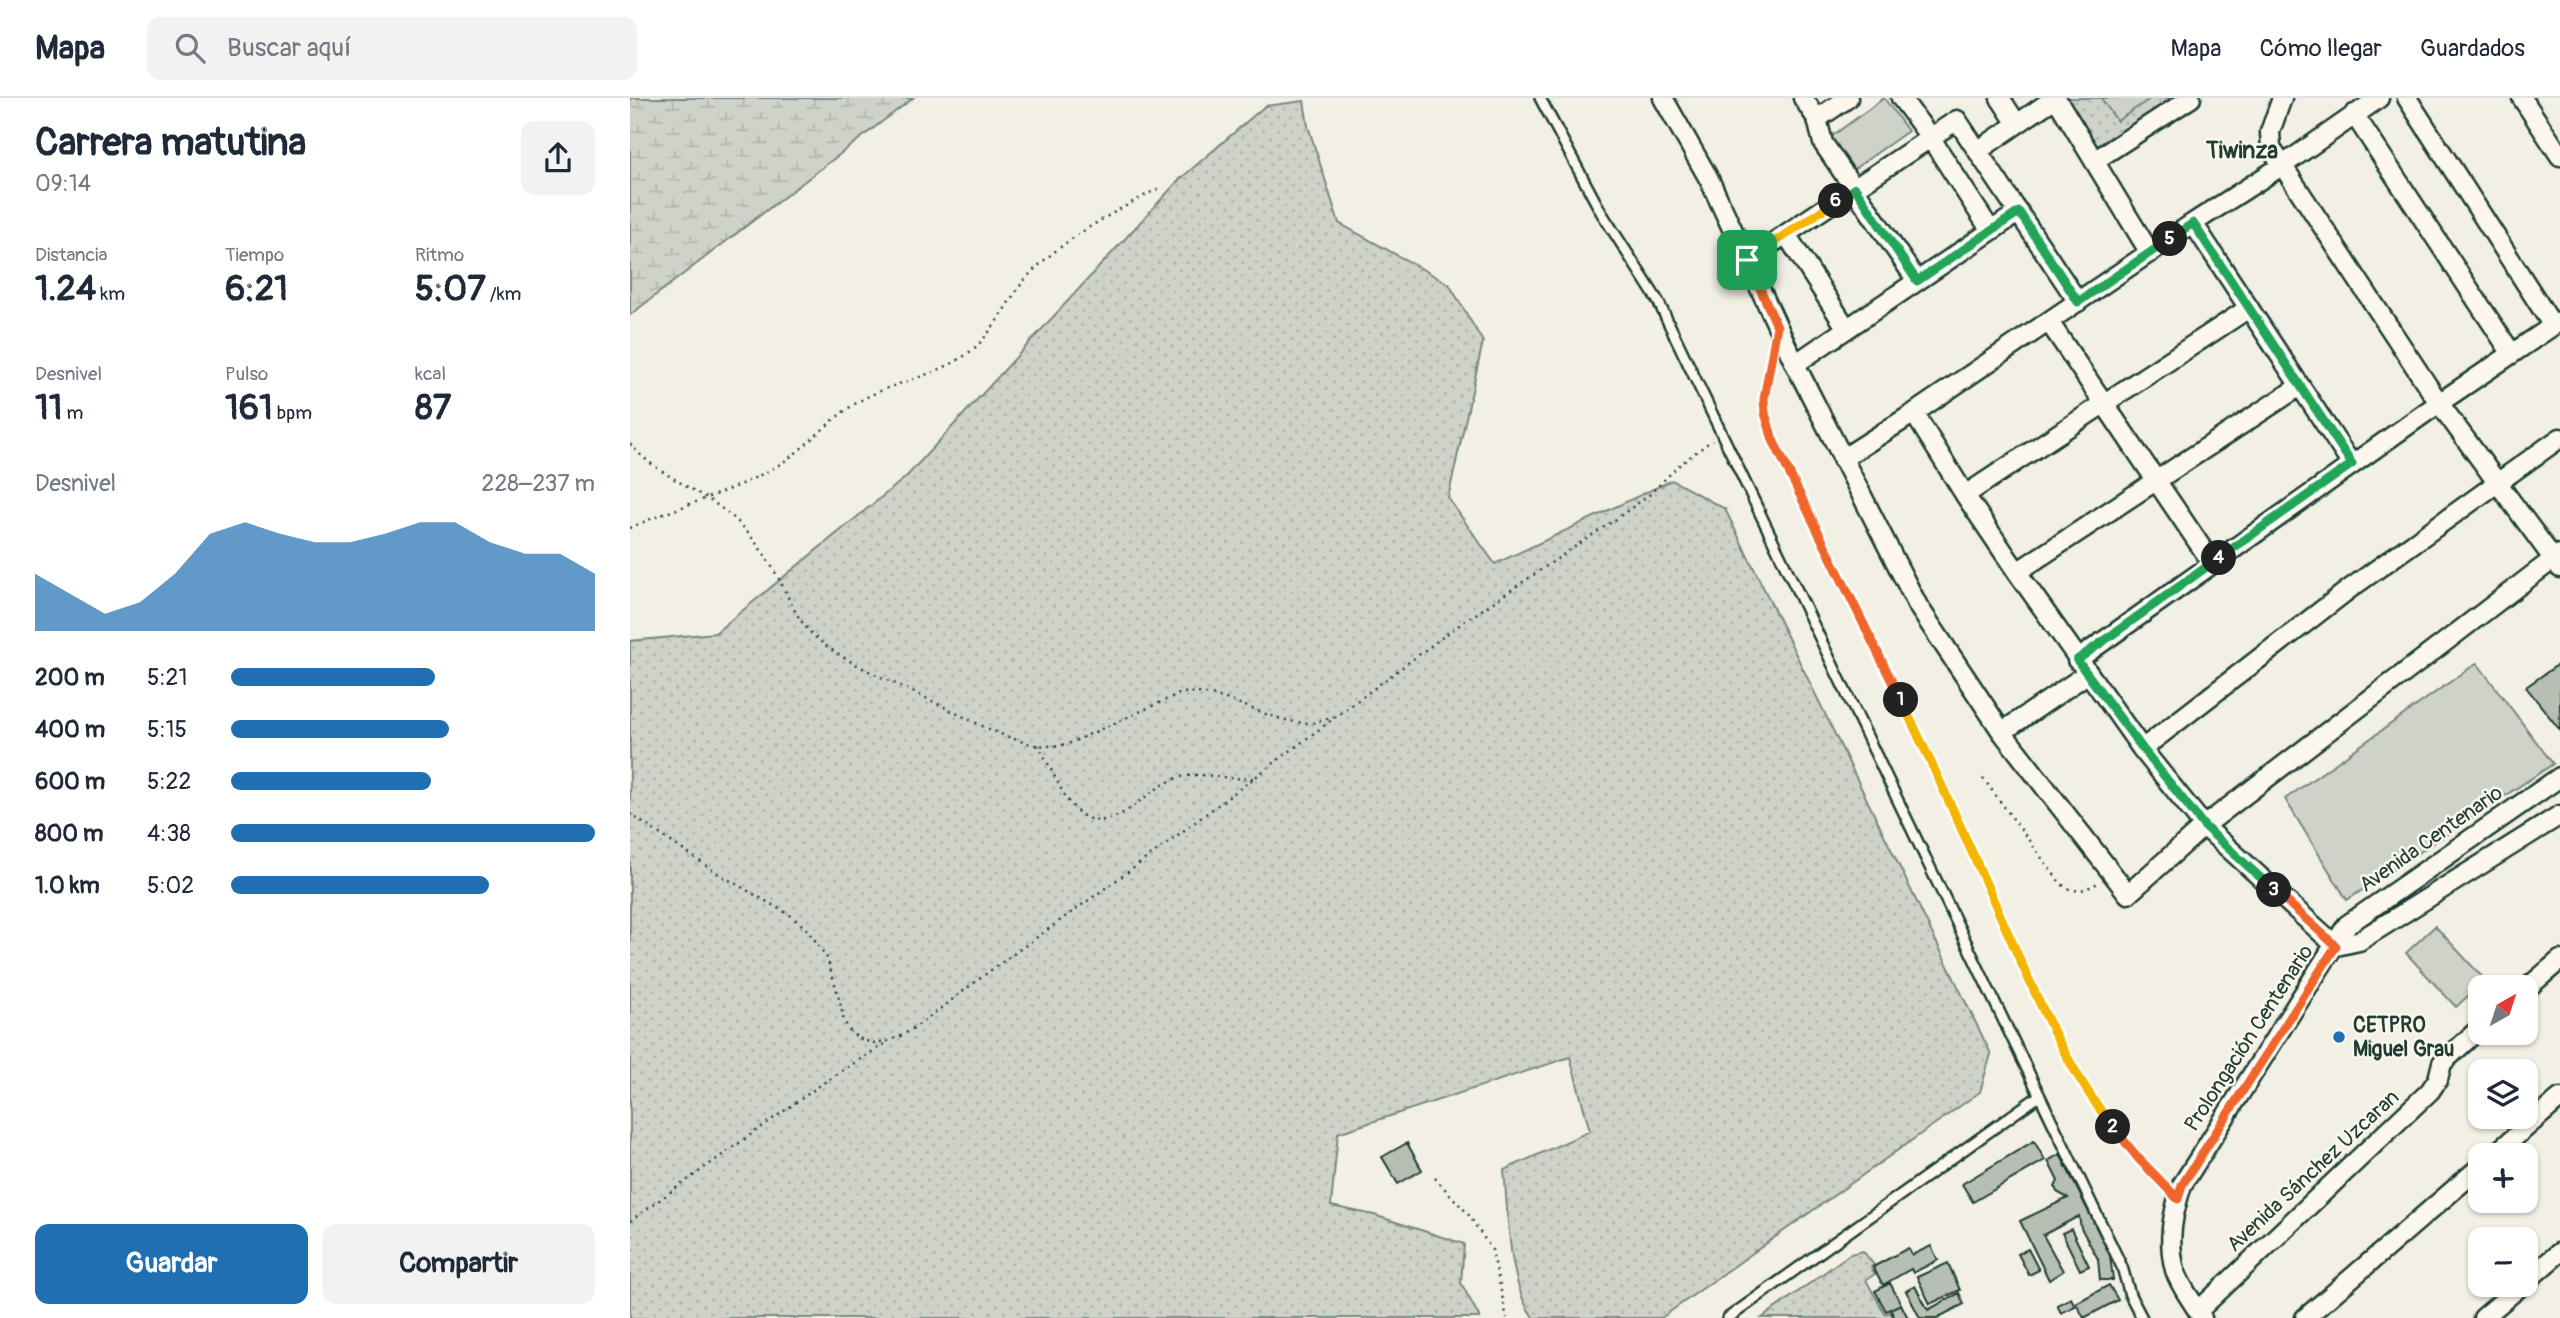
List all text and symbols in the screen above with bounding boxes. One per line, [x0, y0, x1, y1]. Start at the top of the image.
search box [147, 17, 637, 80]
text: Mapa [35, 28, 105, 69]
icon: search [171, 29, 209, 67]
text: Buscar aquí [227, 32, 351, 64]
text: Mapa [2171, 34, 2222, 63]
text: Cómo llegar [2260, 34, 2382, 63]
text: Guardados [2420, 34, 2525, 63]
text: Carrera matutina [35, 119, 306, 167]
button: share [521, 121, 595, 195]
district label: Tiwinza [2205, 136, 2278, 165]
text: 09:14 [35, 169, 91, 198]
pin: 6 [1818, 184, 1854, 218]
text: 6 [1830, 188, 1841, 212]
pin: 5 [2152, 222, 2188, 256]
text: 5 [2164, 226, 2175, 250]
pin [1717, 230, 1777, 290]
icon: arrive [1728, 241, 1766, 279]
text: Distancia [35, 243, 107, 267]
text: Tiempo [225, 243, 284, 267]
text: Ritmo [415, 243, 464, 267]
text: 1.24 [35, 267, 96, 311]
text: 6:21 [225, 267, 288, 311]
text: 5:07 [415, 267, 486, 311]
text: km [96, 282, 125, 306]
text: /km [486, 282, 522, 306]
text: Desnivel [35, 362, 102, 386]
text: Pulso [225, 362, 268, 386]
text: kcal [415, 362, 446, 386]
text: 11 [35, 386, 62, 430]
text: 161 [225, 386, 273, 430]
text: 87 [415, 386, 451, 430]
text: m [62, 401, 83, 425]
text: bpm [273, 401, 312, 425]
text: Desnivel [35, 469, 116, 498]
text: 228–237 m [482, 469, 595, 498]
pin: 4 [2202, 540, 2236, 575]
text: 4 [2213, 545, 2224, 569]
text: 200 m [35, 663, 105, 692]
text: 5:21 [147, 663, 187, 692]
pin: 1 [1884, 682, 1918, 718]
text: 1 [1897, 687, 1904, 711]
text: 400 m [35, 715, 105, 744]
text: 5:15 [147, 715, 187, 744]
text: 600 m [35, 767, 105, 796]
text: 5:22 [147, 767, 191, 796]
street label: Avenida Centenario [2354, 779, 2508, 899]
text: 800 m [35, 819, 103, 848]
text: 4:38 [147, 819, 191, 848]
text: 1.0 km [35, 871, 100, 900]
text: 5:02 [147, 871, 194, 900]
pin: 3 [2256, 872, 2292, 908]
text: 3 [2268, 877, 2279, 901]
street label: Prolongación Centenario [2179, 940, 2319, 1136]
north arrow [2468, 975, 2538, 1045]
map controls [2468, 975, 2538, 1297]
place label: CETPRO Miguel Grau [2353, 1012, 2454, 1063]
marker: CETPRO Miguel Grau [2331, 1029, 2347, 1045]
button: layers [2468, 1059, 2538, 1129]
street label: Avenida Sánchez Uzcaran [2221, 1084, 2405, 1258]
pin: 2 [2096, 1110, 2130, 1144]
text: 2 [2107, 1114, 2118, 1138]
button: + [2468, 1143, 2538, 1213]
button: Guardar [35, 1224, 308, 1304]
button: Compartir [322, 1224, 595, 1304]
button: − [2468, 1227, 2538, 1297]

